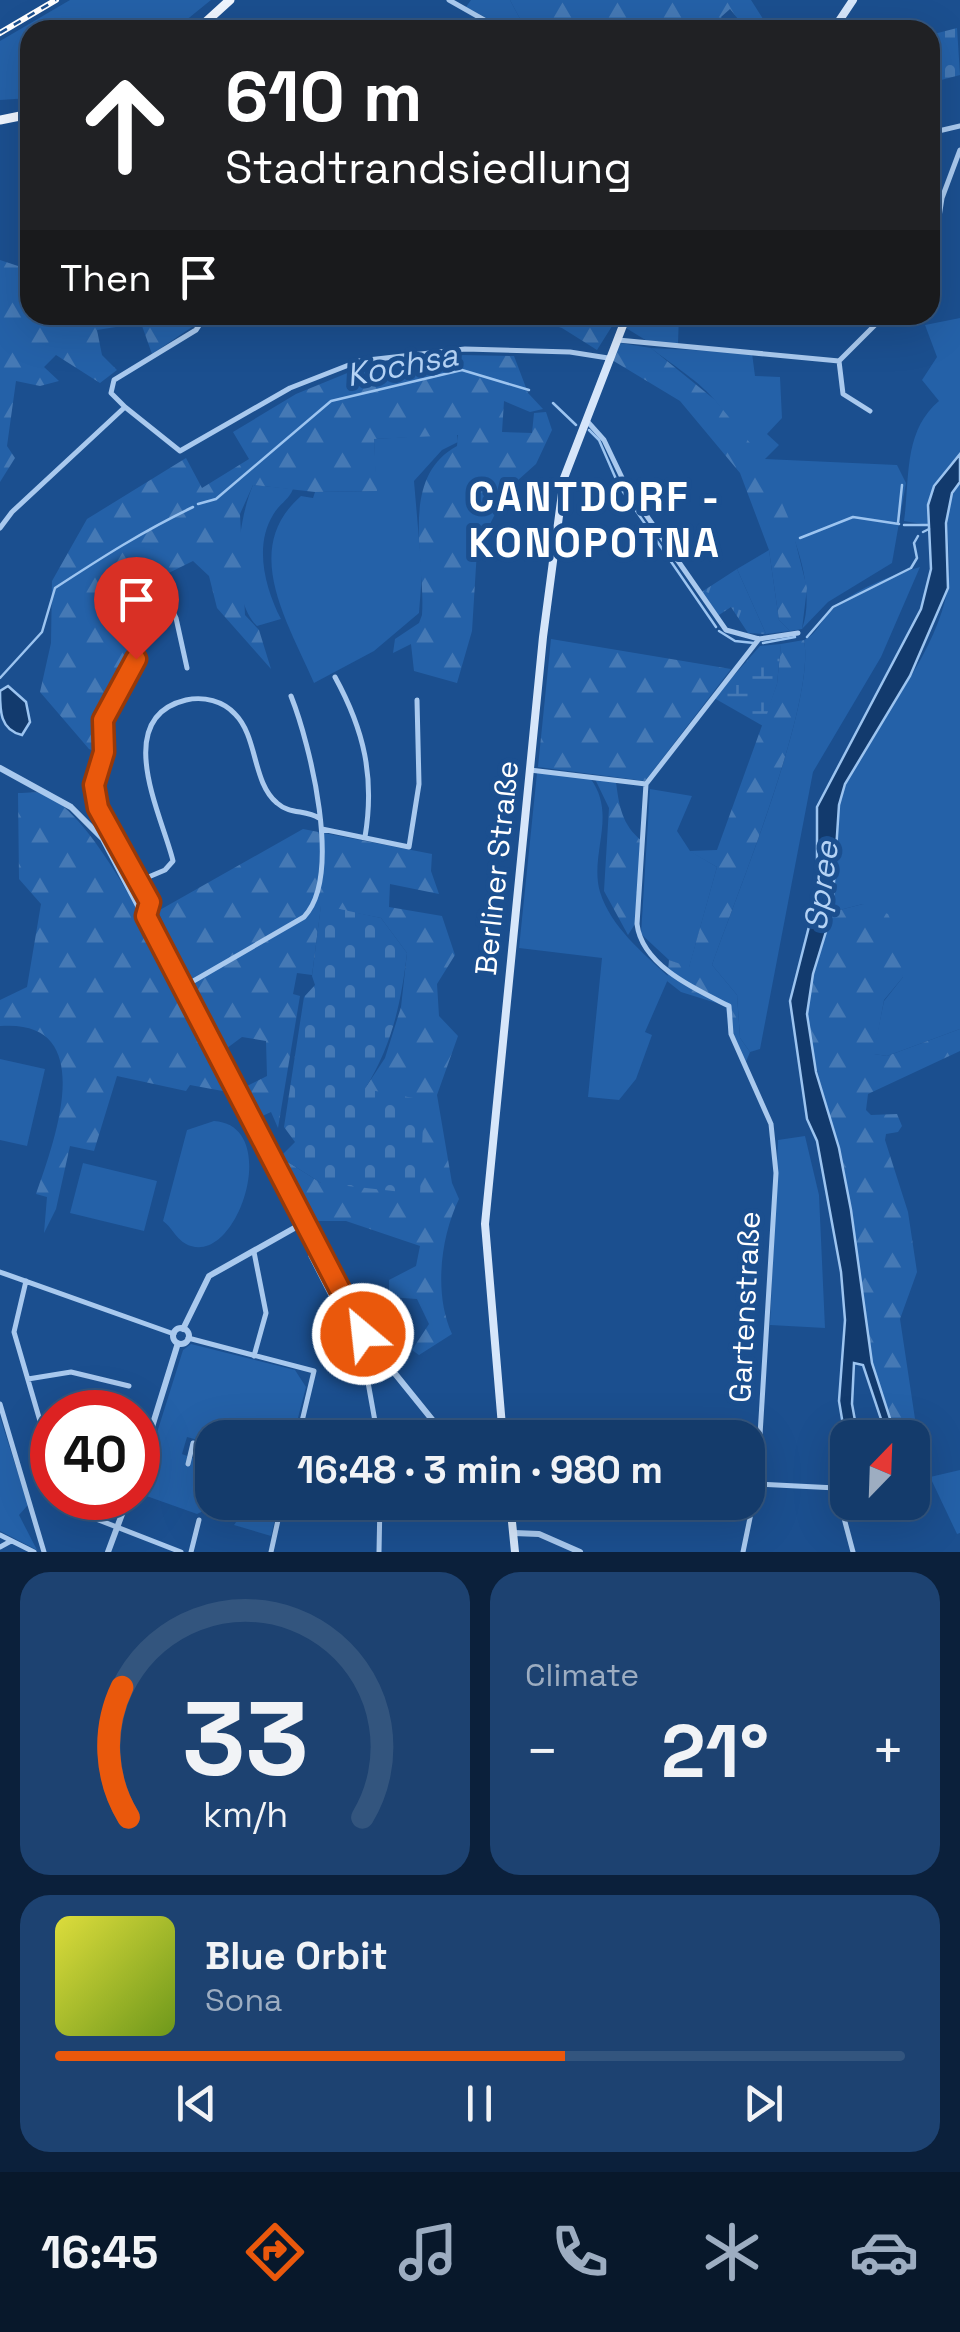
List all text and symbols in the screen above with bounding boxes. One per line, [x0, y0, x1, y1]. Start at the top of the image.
text: 610 m [225, 52, 423, 141]
icon: ahead [60, 60, 190, 190]
text: Stadtrandsiedlung [225, 139, 632, 196]
icon: arrive [171, 250, 226, 305]
text: Then [60, 254, 151, 302]
water label: Kochsa [343, 335, 462, 395]
district label: CANTDORF - KONOPOTNA [469, 472, 721, 569]
pin [94, 557, 179, 660]
icon: arrive [109, 572, 164, 627]
street label: Berliner Straße [466, 759, 527, 977]
water label: Spree [795, 838, 847, 933]
street label: Gartenstraße [720, 1210, 769, 1404]
position arrow [311, 1282, 415, 1386]
speed limit sign: 40 [30, 1390, 160, 1520]
north arrow [830, 1420, 930, 1520]
map controls [830, 1420, 930, 1520]
text: 16:48 · 3 min · 980 m [297, 1446, 663, 1494]
text: Climate [525, 1655, 639, 1695]
text: 33 [182, 1673, 308, 1805]
text: 21° [661, 1703, 769, 1799]
text: − [525, 1716, 559, 1786]
text: + [871, 1716, 905, 1786]
text: km/h [202, 1792, 288, 1837]
text: Blue Orbit [205, 1932, 388, 1980]
text: Sona [205, 1980, 282, 2020]
icon: previous [169, 2076, 224, 2131]
icon: pause [452, 2076, 507, 2131]
icon: next [736, 2076, 791, 2131]
icon: directions [240, 2217, 310, 2287]
icon: music [393, 2217, 463, 2287]
icon: phone [545, 2217, 615, 2287]
icon: climate [697, 2217, 767, 2287]
icon: car [849, 2217, 919, 2287]
text: 16:45 [41, 2224, 158, 2281]

